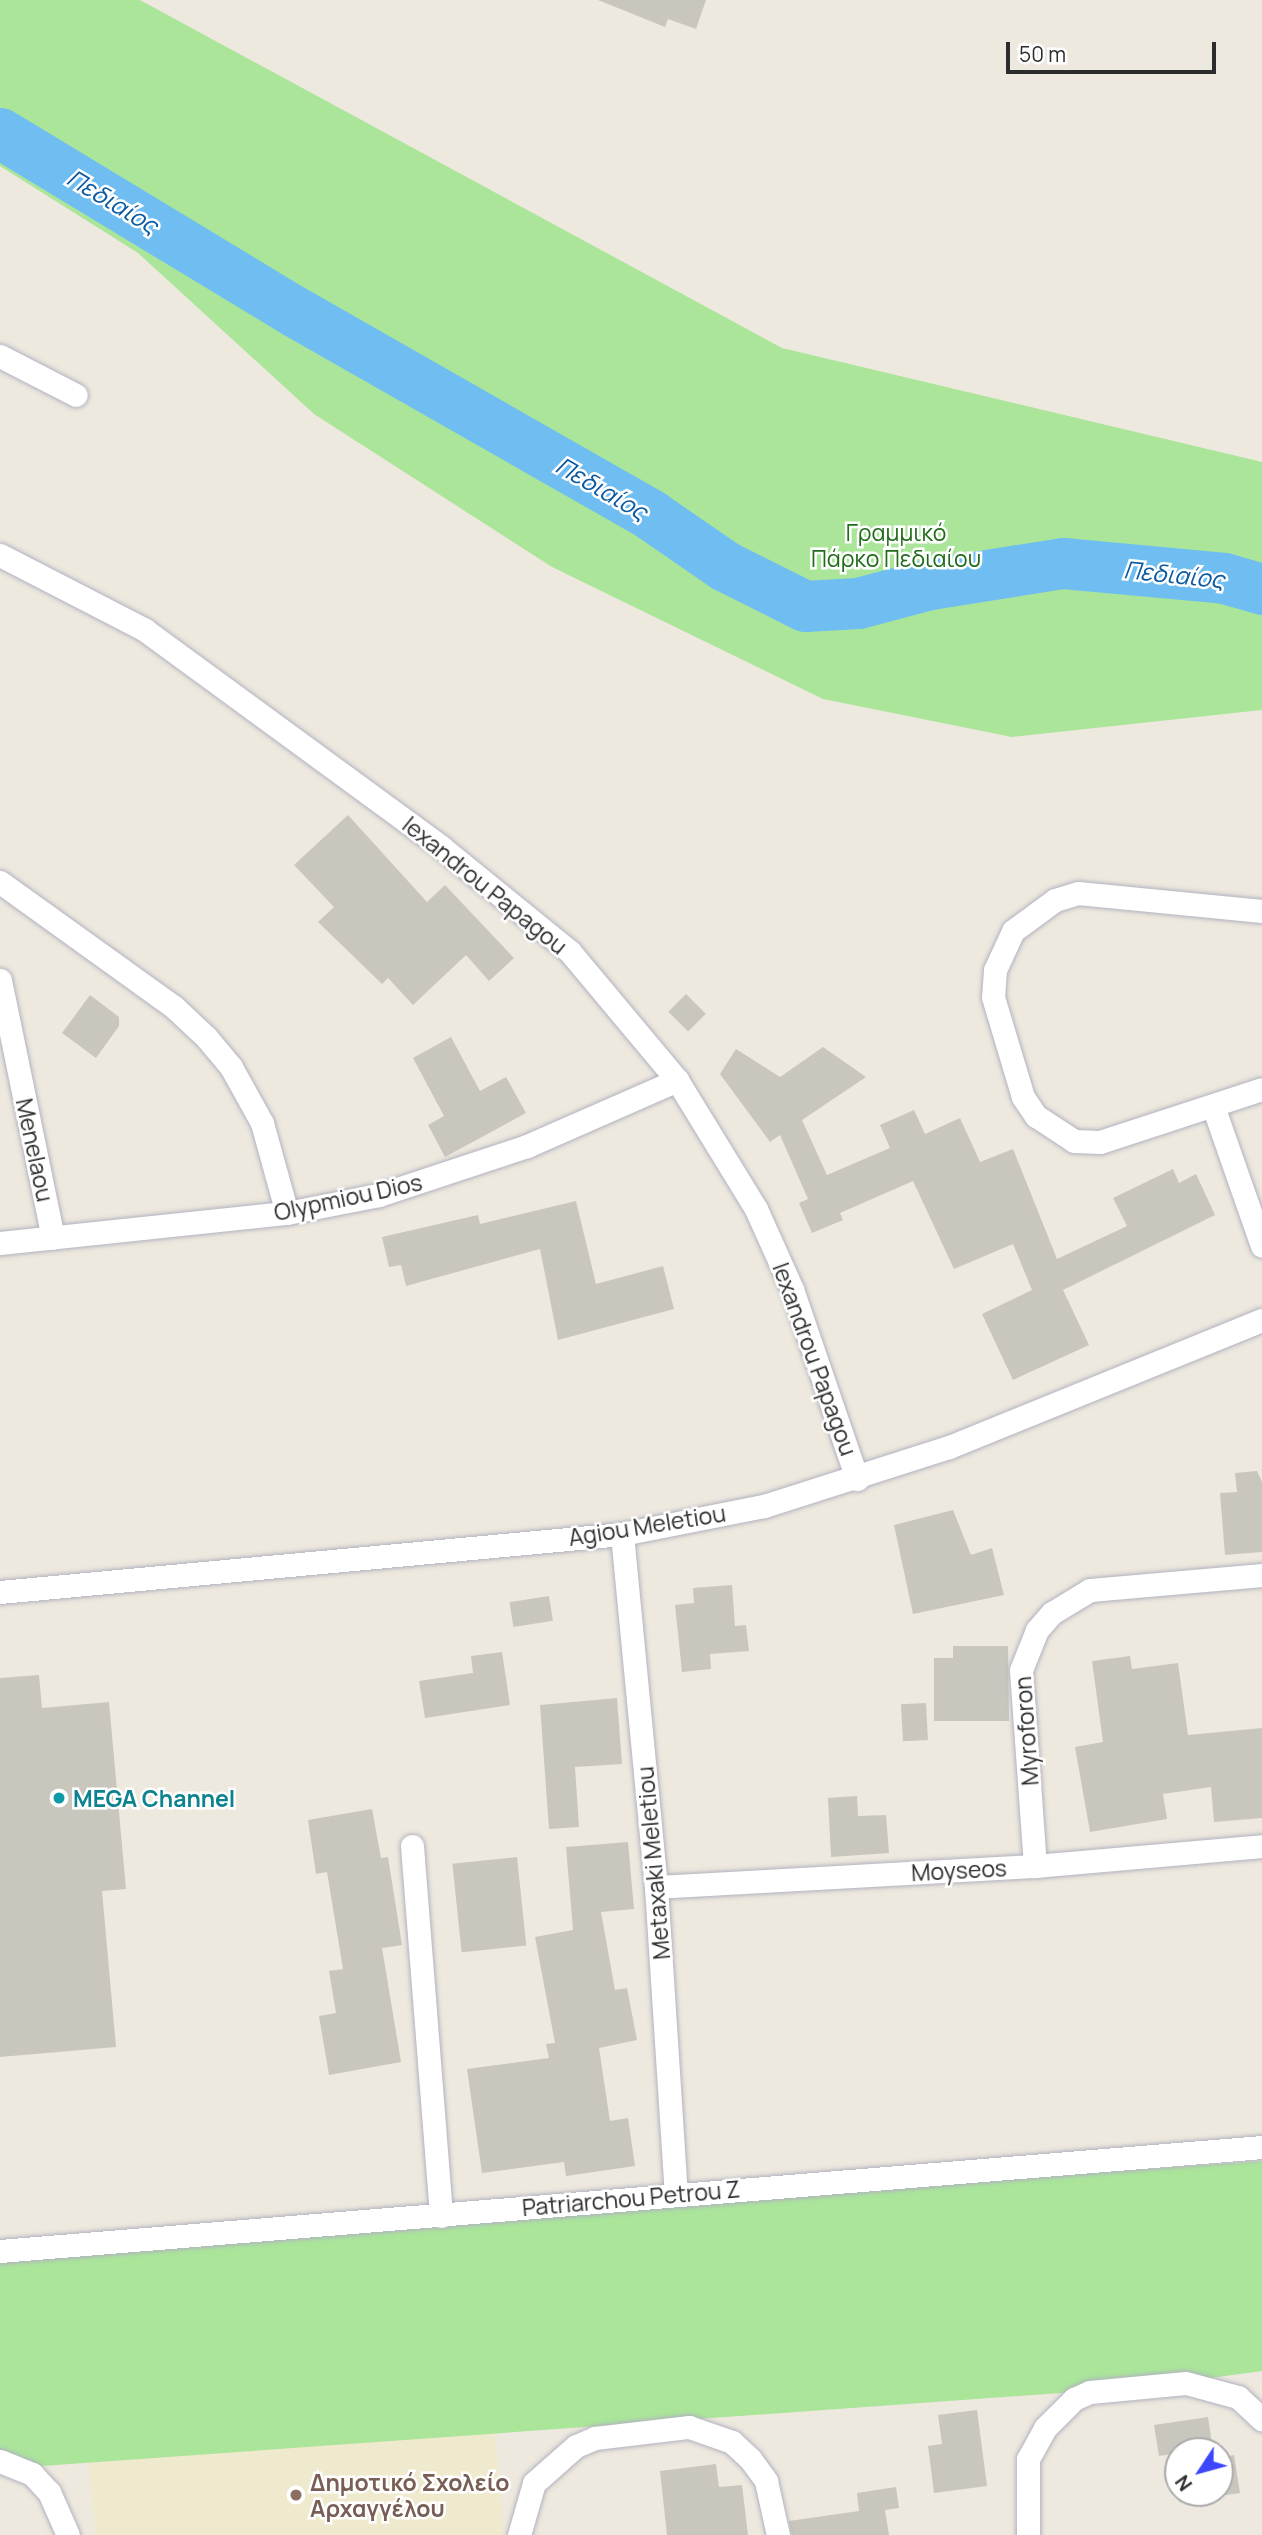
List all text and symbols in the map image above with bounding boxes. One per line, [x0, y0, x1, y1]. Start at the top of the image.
scale bar [1010, 28, 1220, 72]
text: 50 m [1019, 40, 1066, 68]
water label: Πεδιαίος [62, 163, 164, 239]
water label: Πεδιαίος [551, 450, 653, 526]
park label: Γραμμικό Πάρκο Πεδιαίου [811, 518, 981, 572]
water label: Πεδιαίος [1122, 554, 1226, 594]
street label: lexandrou Papagou [397, 810, 573, 960]
street label: Menelaou [11, 1096, 59, 1204]
street label: Olypmiou Dios [271, 1168, 425, 1226]
street label: lexandrou Papagou [767, 1259, 863, 1459]
street label: Agiou Meletiou [566, 1499, 728, 1551]
street label: Myroforon [1008, 1675, 1044, 1787]
street label: Metaxaki Meletiou [631, 1765, 675, 1961]
place label: MEGA Channel [73, 1784, 235, 1812]
marker: MEGA Channel [51, 1790, 67, 1806]
street label: Moyseos [910, 1854, 1008, 1886]
street label: Patriarchou Petrou Z [521, 2175, 741, 2221]
north arrow [1164, 2437, 1234, 2507]
place label: Δημοτικό Σχολείο Αρχαγγέλου [310, 2468, 510, 2522]
text: N [1169, 2470, 1198, 2496]
marker: Δημοτικό Σχολείο Αρχαγγέλου [288, 2487, 304, 2503]

